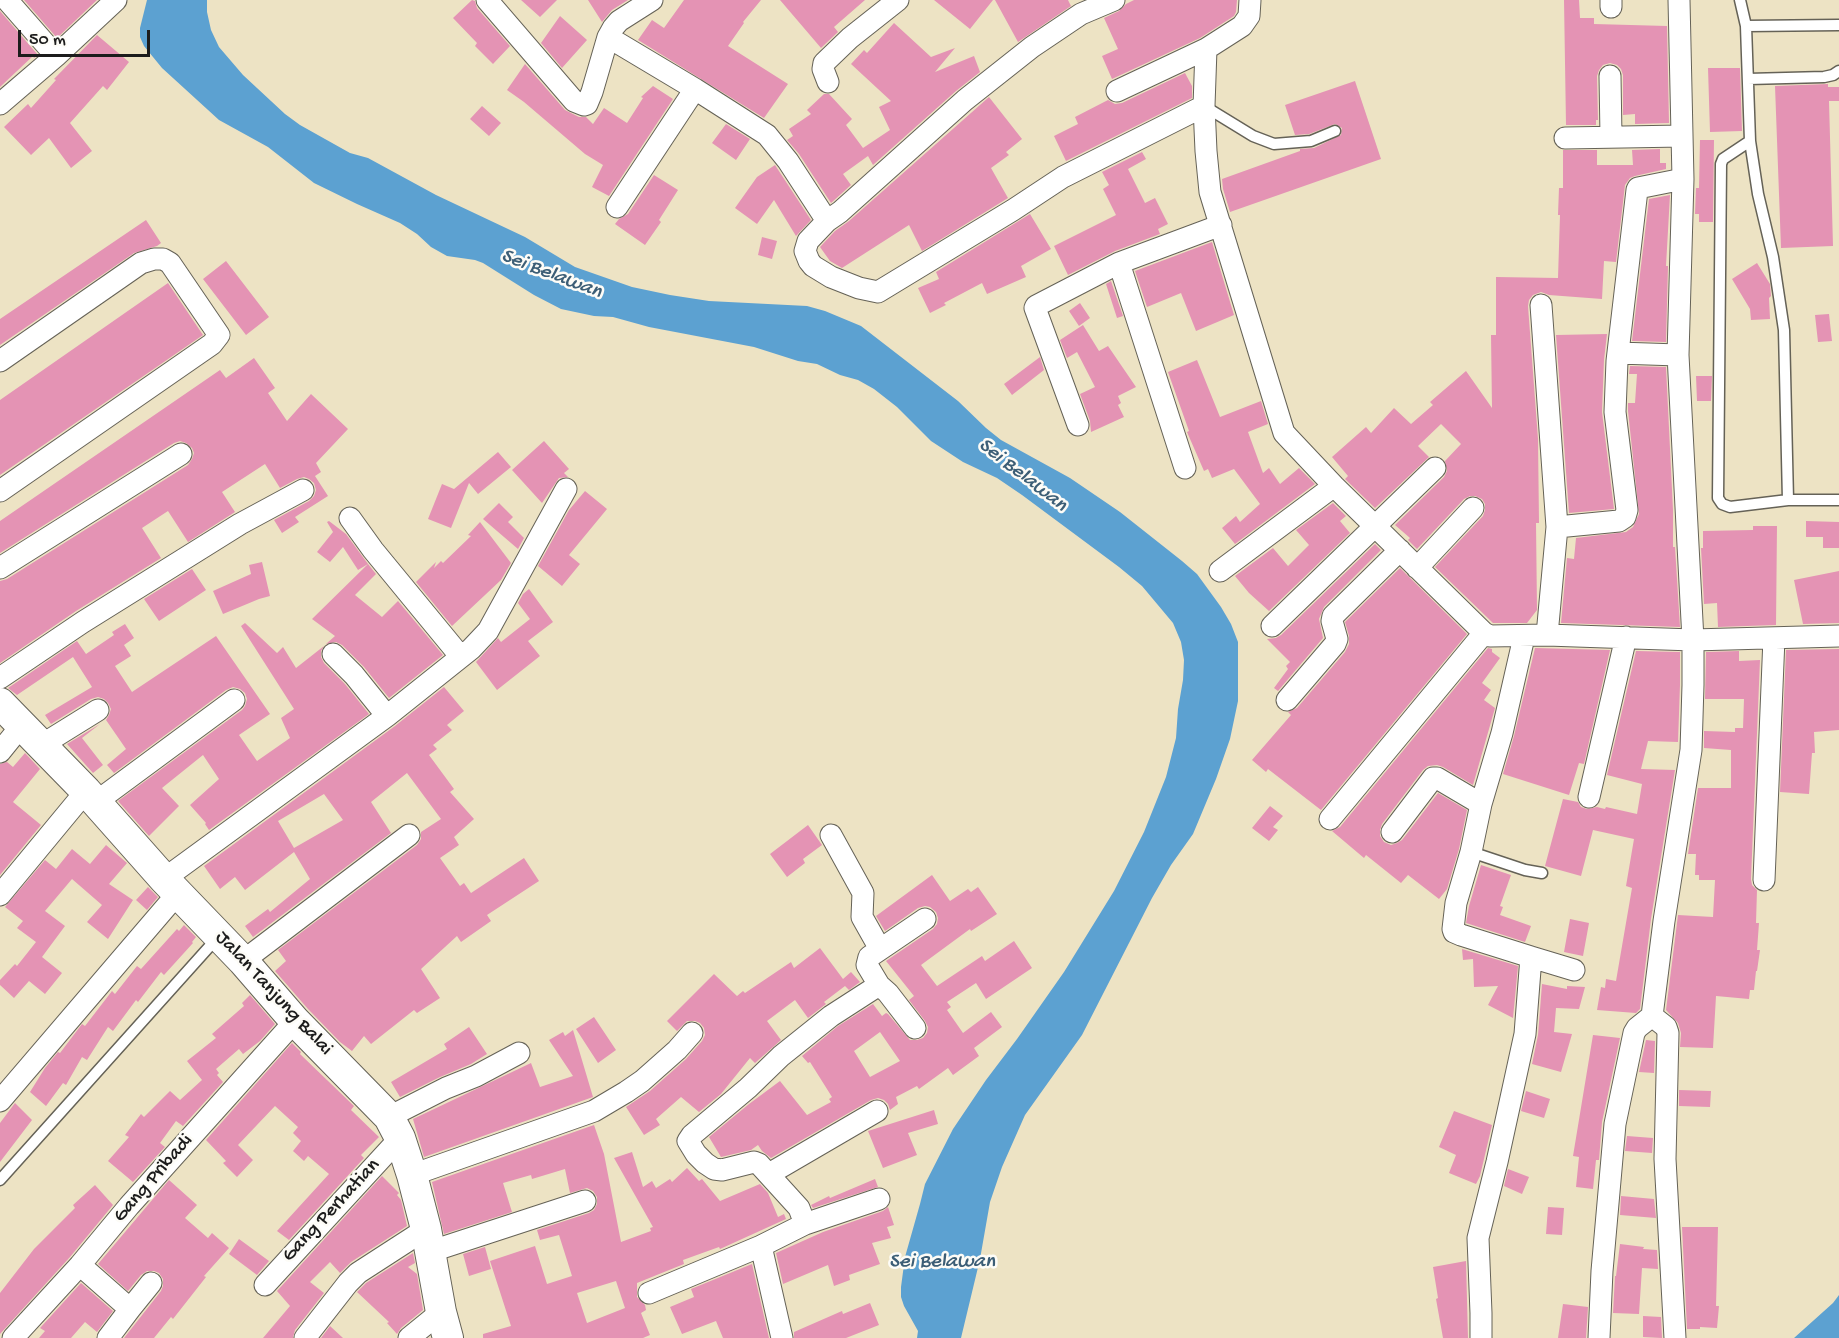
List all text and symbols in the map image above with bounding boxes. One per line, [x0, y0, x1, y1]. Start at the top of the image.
scale bar [21, 18, 153, 56]
text: 50 m [29, 30, 66, 51]
water label: Sei Belawan [497, 244, 605, 306]
water label: Sei Belawan [973, 433, 1071, 519]
street label: Jalan Tanjung Balai [209, 927, 337, 1061]
street label: Gang Pribadi [109, 1130, 199, 1228]
street label: Gang Perhatian [278, 1154, 386, 1268]
water label: Sei Belawan [889, 1250, 995, 1276]

